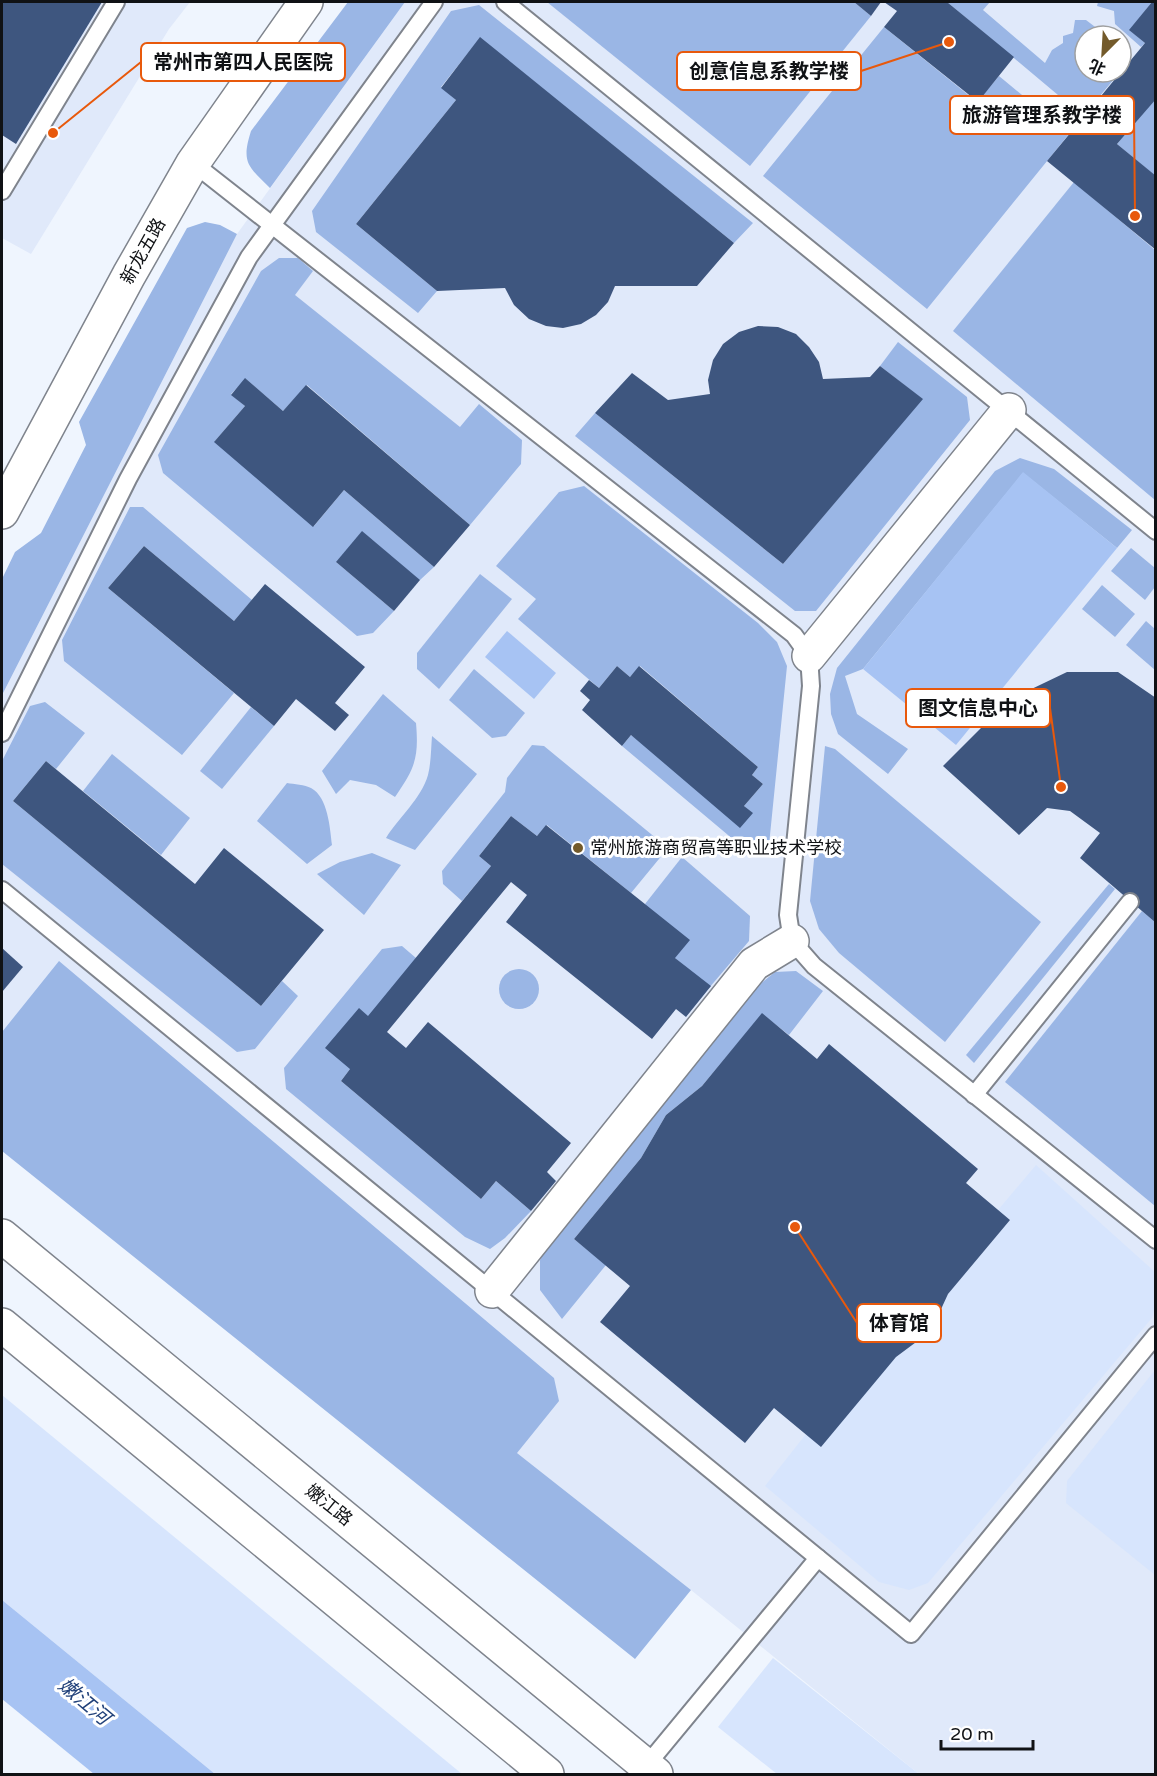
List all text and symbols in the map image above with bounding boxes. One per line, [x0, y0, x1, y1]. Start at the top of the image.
north arrow [1073, 24, 1133, 84]
callout: 常州市第四人民医院 [141, 43, 345, 81]
text: 常州市第四人民医院 [153, 51, 333, 75]
callout: 创意信息系教学楼 [677, 52, 861, 90]
text: 北 [1086, 54, 1109, 79]
text: 创意信息系教学楼 [689, 60, 849, 84]
callout: 旅游管理系教学楼 [950, 96, 1134, 134]
text: 旅游管理系教学楼 [962, 104, 1122, 128]
street label: 新龙五路 [116, 214, 170, 288]
callout: 图文信息中心 [906, 689, 1050, 727]
text: 图文信息中心 [918, 697, 1038, 721]
place label: 常州旅游商贸高等职业技术学校 [590, 837, 842, 859]
marker: 常州旅游商贸高等职业技术学校 [571, 841, 585, 855]
callout: 体育馆 [857, 1304, 941, 1342]
text: 体育馆 [869, 1312, 929, 1336]
street label: 嫩江路 [301, 1479, 357, 1531]
water label: 嫩江河 [53, 1674, 118, 1733]
scale bar [941, 1713, 1032, 1751]
text: 20 m [950, 1723, 994, 1745]

